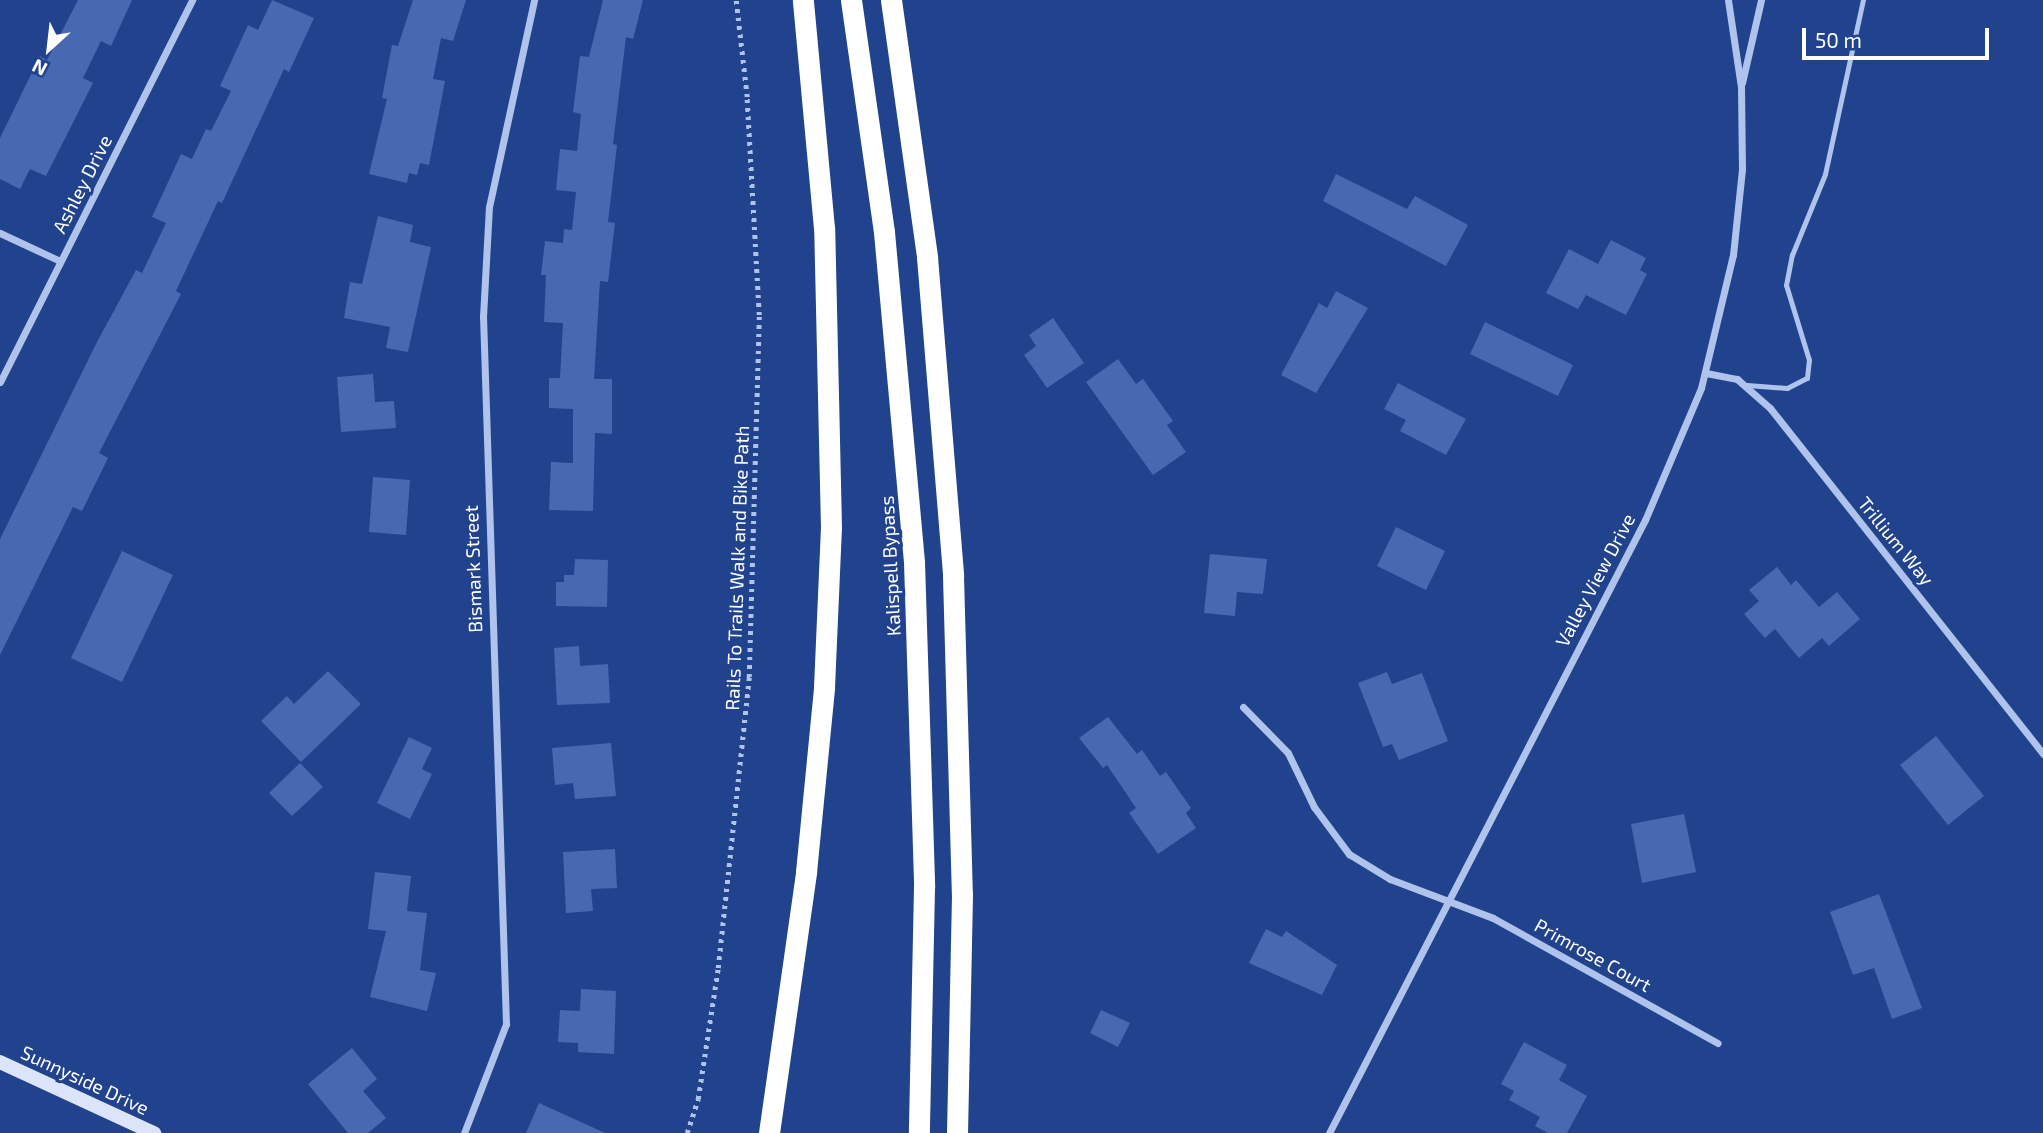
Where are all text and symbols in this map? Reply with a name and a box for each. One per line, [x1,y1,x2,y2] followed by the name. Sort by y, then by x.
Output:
[14,14,84,84] north arrow
[1805,14,1992,58] scale bar
[1815,27,1862,52] text: 50 m
[28,55,51,82] text: N
[47,131,117,237] street label: Ashley Drive
[721,424,753,712] street label: Rails To Trails Walk and Bike Path
[1853,492,1939,590] street label: Trillium Way
[875,495,905,637] street label: Kalispell Bypass
[459,505,487,633] street label: Bismark Street
[1550,509,1640,651] street label: Valley View Drive
[1531,914,1655,996] street label: Primrose Court
[17,1040,153,1120] street label: Sunnyside Drive

